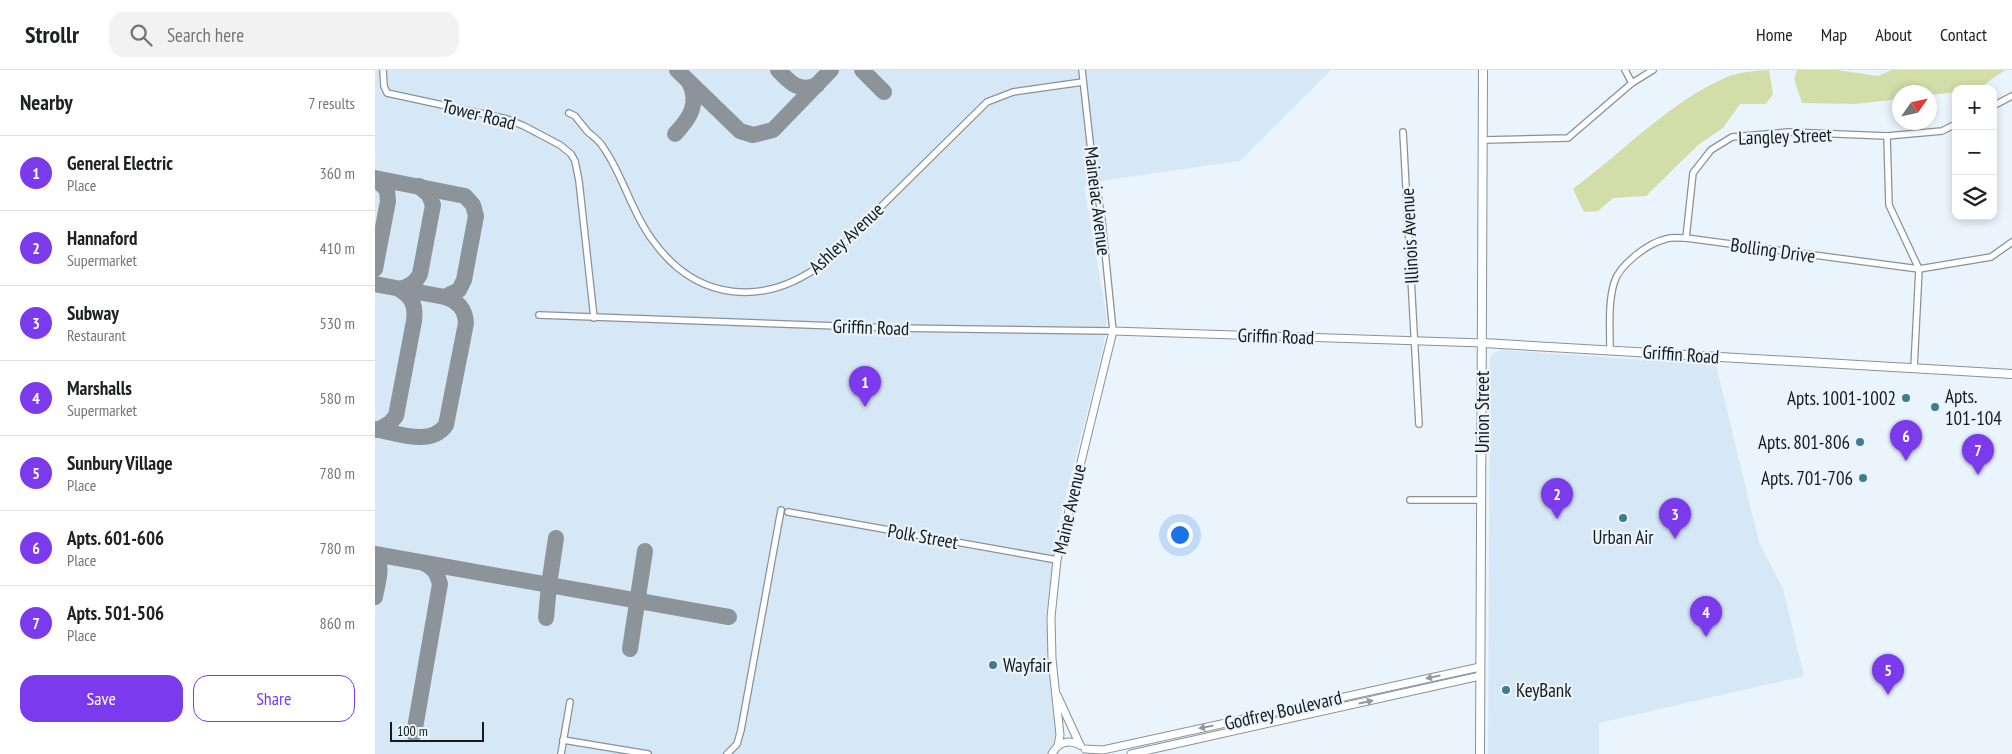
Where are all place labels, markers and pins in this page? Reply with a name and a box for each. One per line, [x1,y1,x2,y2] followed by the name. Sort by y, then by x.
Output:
[849,366,881,407] pin: 1
[1945,384,2002,430] place label: Apts. 101-104
[1787,386,1896,410] place label: Apts. 1001-1002
[1900,392,1912,404] marker: Apts. 1001-1002
[1929,401,1941,413] marker: Apts. 101-104
[1890,420,1922,461] pin: 6
[1758,430,1850,454] place label: Apts. 801-806
[1962,434,1994,475] pin: 7
[1854,436,1866,448] marker: Apts. 801-806
[1761,466,1853,490] place label: Apts. 701-706
[1857,472,1869,484] marker: Apts. 701-706
[1541,478,1573,519] pin: 2
[1659,498,1691,539] pin: 3
[1617,512,1629,524] marker: Urban Air
[1592,525,1654,549] place label: Urban Air
[1690,596,1722,637] pin: 4
[1003,653,1052,677] place label: Wayfair
[1872,654,1904,695] pin: 5
[987,659,999,671] marker: Wayfair
[1516,678,1572,702] place label: KeyBank
[1500,684,1512,696] marker: KeyBank

